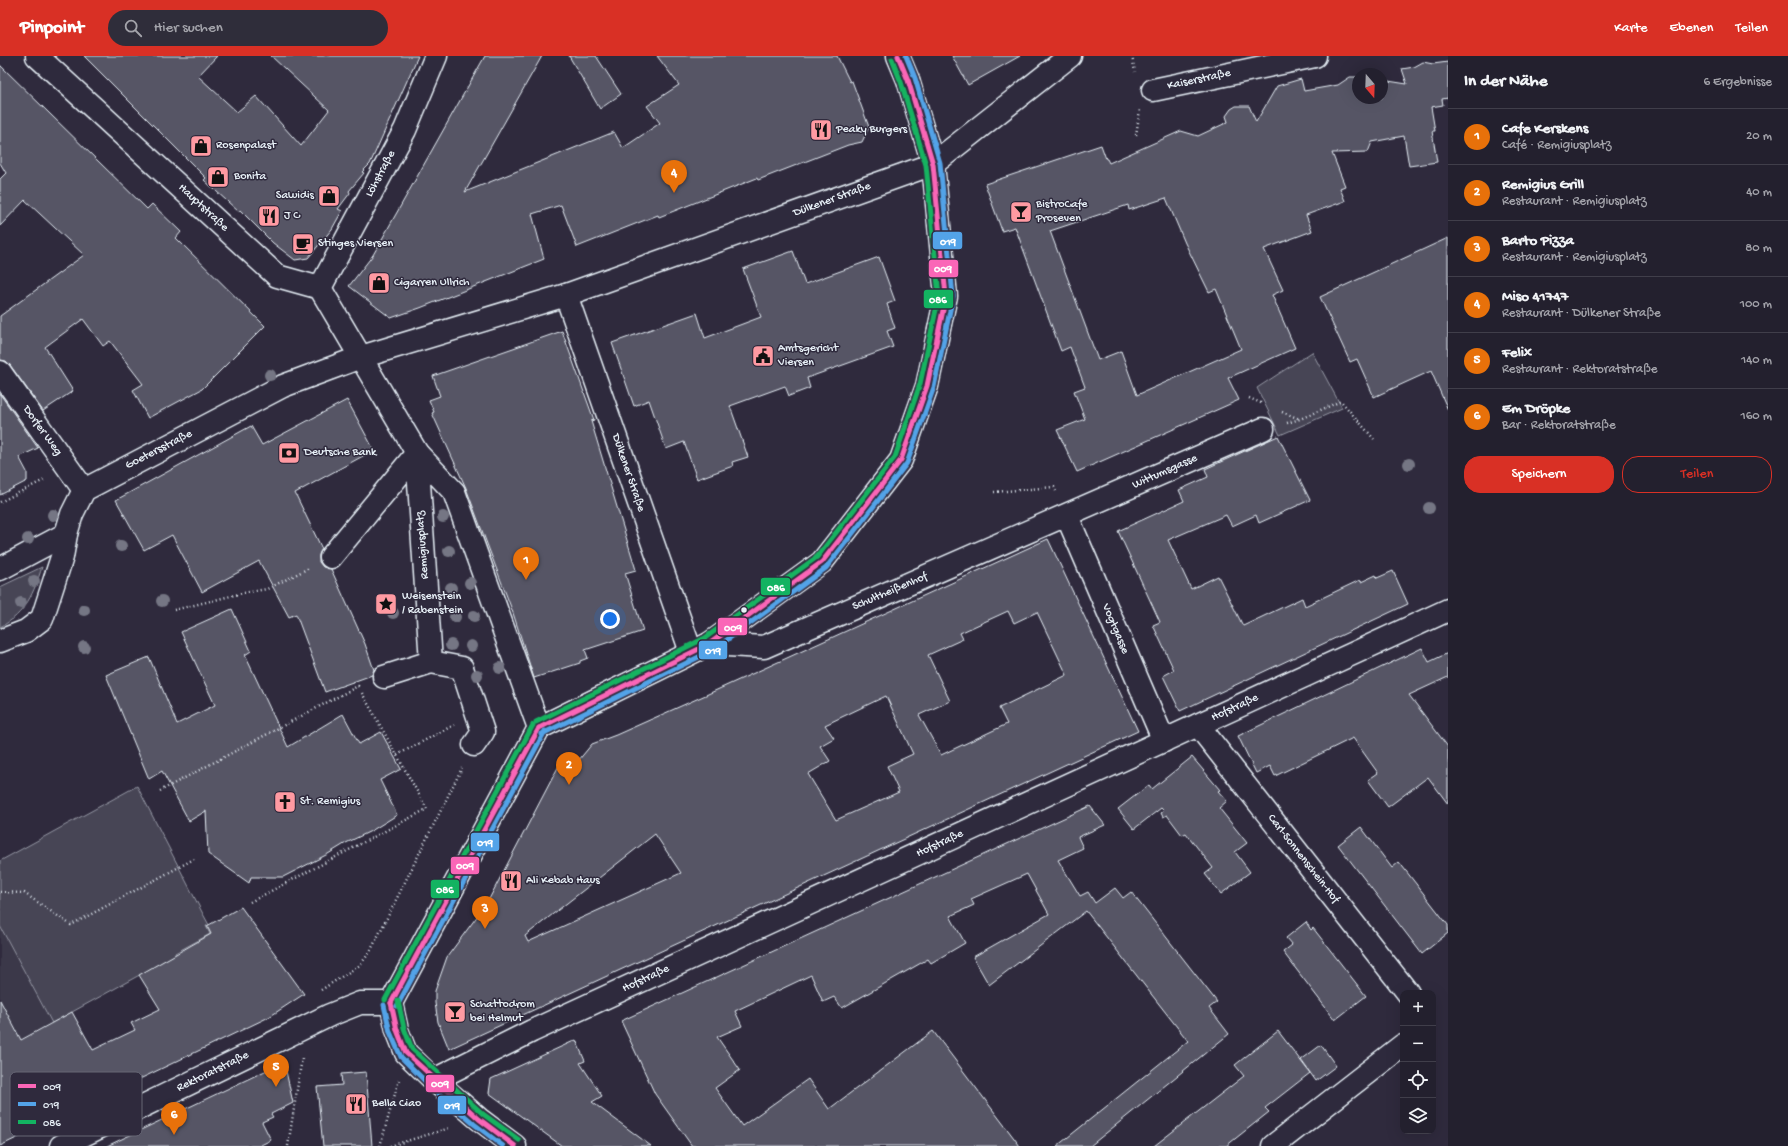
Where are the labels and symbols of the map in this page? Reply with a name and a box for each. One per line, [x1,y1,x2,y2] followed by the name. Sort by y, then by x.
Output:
[1166,66,1233,94] street label: Kaiserstraße
[1352,68,1388,104] north arrow
[808,117,834,143] restaurant icon: Peaky Burgers
[835,123,908,137] place label: Peaky Burgers
[188,133,214,159] shop icon: Rosenpalast
[216,139,277,153] place label: Rosenpalast
[363,148,399,200] street label: Löhstraße
[661,160,687,193] pin: 4
[205,164,231,190] shop icon: Bonita
[233,170,267,184] place label: Bonita
[790,179,873,221] street label: Dülkener Straße
[175,181,232,235] street label: Hauptstraße
[316,183,342,209] shop icon: Sawidis
[276,189,315,203] place label: Sawidis
[1035,198,1088,226] place label: BistroCafe Proseven
[1008,199,1034,225] bar icon: BistroCafe Proseven
[256,203,282,229] restaurant icon: J C
[284,209,301,223] place label: J C
[290,231,316,257] cafe icon: Stinges Viersen
[932,231,963,250] line badge: 019
[318,237,393,251] place label: Stinges Viersen
[940,237,957,249] text: 019
[928,259,959,278] line badge: 009
[934,264,952,276] text: 009
[366,270,392,296] shop icon: Cigarren Ullrich
[394,276,470,290] place label: Cigarren Ullrich
[923,289,954,309] line badge: 086
[929,295,947,307] text: 086
[777,342,839,370] place label: Amtsgericht Viersen
[750,343,776,369] public building icon: Amtsgericht Viersen
[19,402,65,459] street label: Dorfer Weg
[123,427,196,473] street label: Goetersstraße
[608,431,648,515] street label: Dülkener Straße
[276,440,302,466] bank icon: Deutsche Bank
[303,446,378,460] place label: Deutsche Bank
[1130,451,1200,493] street label: Wittumsgasse
[414,510,432,580] street label: Remigiusplatz
[513,547,539,580] pin: 1
[850,569,931,614] street label: Schultheißenhof
[760,577,791,596] line badge: 086
[767,583,785,595] text: 086
[402,590,463,618] place label: Weisenstein / Rabenstein
[373,591,399,617] place icon: Weisenstein / Rabenstein
[1098,601,1132,657] street label: Vogtgasse
[739,605,749,615] unlabelled marker
[600,609,620,629] your location
[717,617,748,636] line badge: 009
[724,623,742,635] text: 009
[698,640,728,660] line badge: 019
[705,646,722,658] text: 019
[1209,691,1262,725] street label: Hofstraße
[556,752,582,785] pin: 2
[272,789,298,815] church icon: St. Remigius
[300,795,361,809] place label: St. Remigius
[1264,812,1343,907] street label: Carl-Sonnenschein-Hof
[914,827,967,861] street label: Hofstraße
[470,832,500,852] line badge: 019
[477,838,494,850] text: 019
[450,856,480,875] line badge: 009
[456,861,474,873] text: 009
[498,868,524,894] restaurant icon: Ali Kebab Haus
[526,874,600,888] place label: Ali Kebab Haus
[430,879,460,899] line badge: 086
[436,885,454,897] text: 086
[472,896,498,929] pin: 3
[620,962,673,996] street label: Hofstraße
[470,998,535,1026] place label: Schattodrom bei Helmut
[442,999,468,1025] bar icon: Schattodrom bei Helmut
[175,1048,252,1095] street label: Rektoratstraße
[263,1054,289,1087] pin: 5
[10,1072,142,1136] legend
[425,1074,455,1093] line badge: 009
[431,1079,449,1091] text: 009
[43,1082,61,1094] text: 009
[343,1091,369,1117] restaurant icon: Bella Ciao
[437,1095,467,1115] line badge: 019
[371,1097,421,1111] place label: Bella Ciao
[43,1100,60,1112] text: 019
[444,1101,461,1113] text: 019
[161,1102,187,1135] pin: 6
[43,1118,61,1130] text: 086

